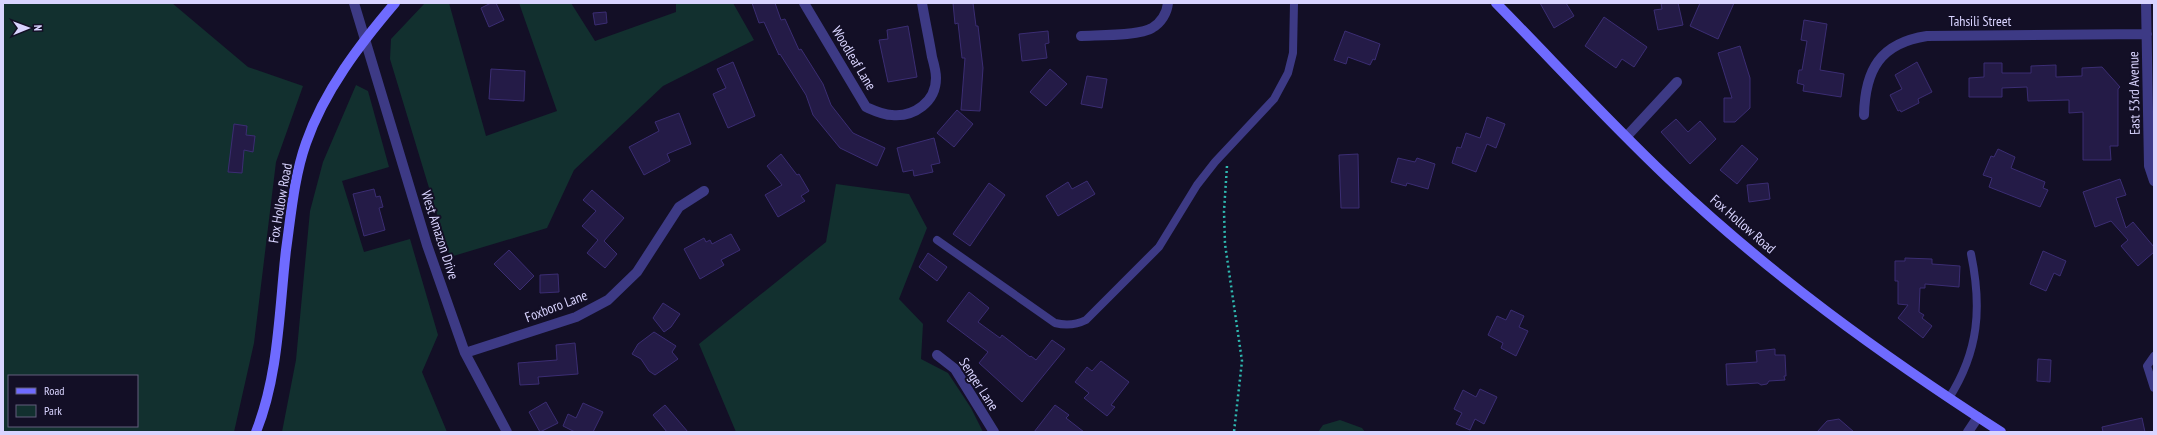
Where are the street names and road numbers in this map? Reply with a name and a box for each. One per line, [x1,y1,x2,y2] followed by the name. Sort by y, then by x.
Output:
[1949,12,2012,30] street label: Tahsili Street
[828,23,880,93] street label: Woodleaf Lane
[2124,51,2144,135] street label: East 53rd Avenue
[264,162,296,244] street label: Fox Hollow Road
[417,188,463,282] street label: West Amazon Drive
[1707,191,1779,257] street label: Fox Hollow Road
[522,286,590,326] street label: Foxboro Lane
[955,354,1003,414] street label: Senger Lane

